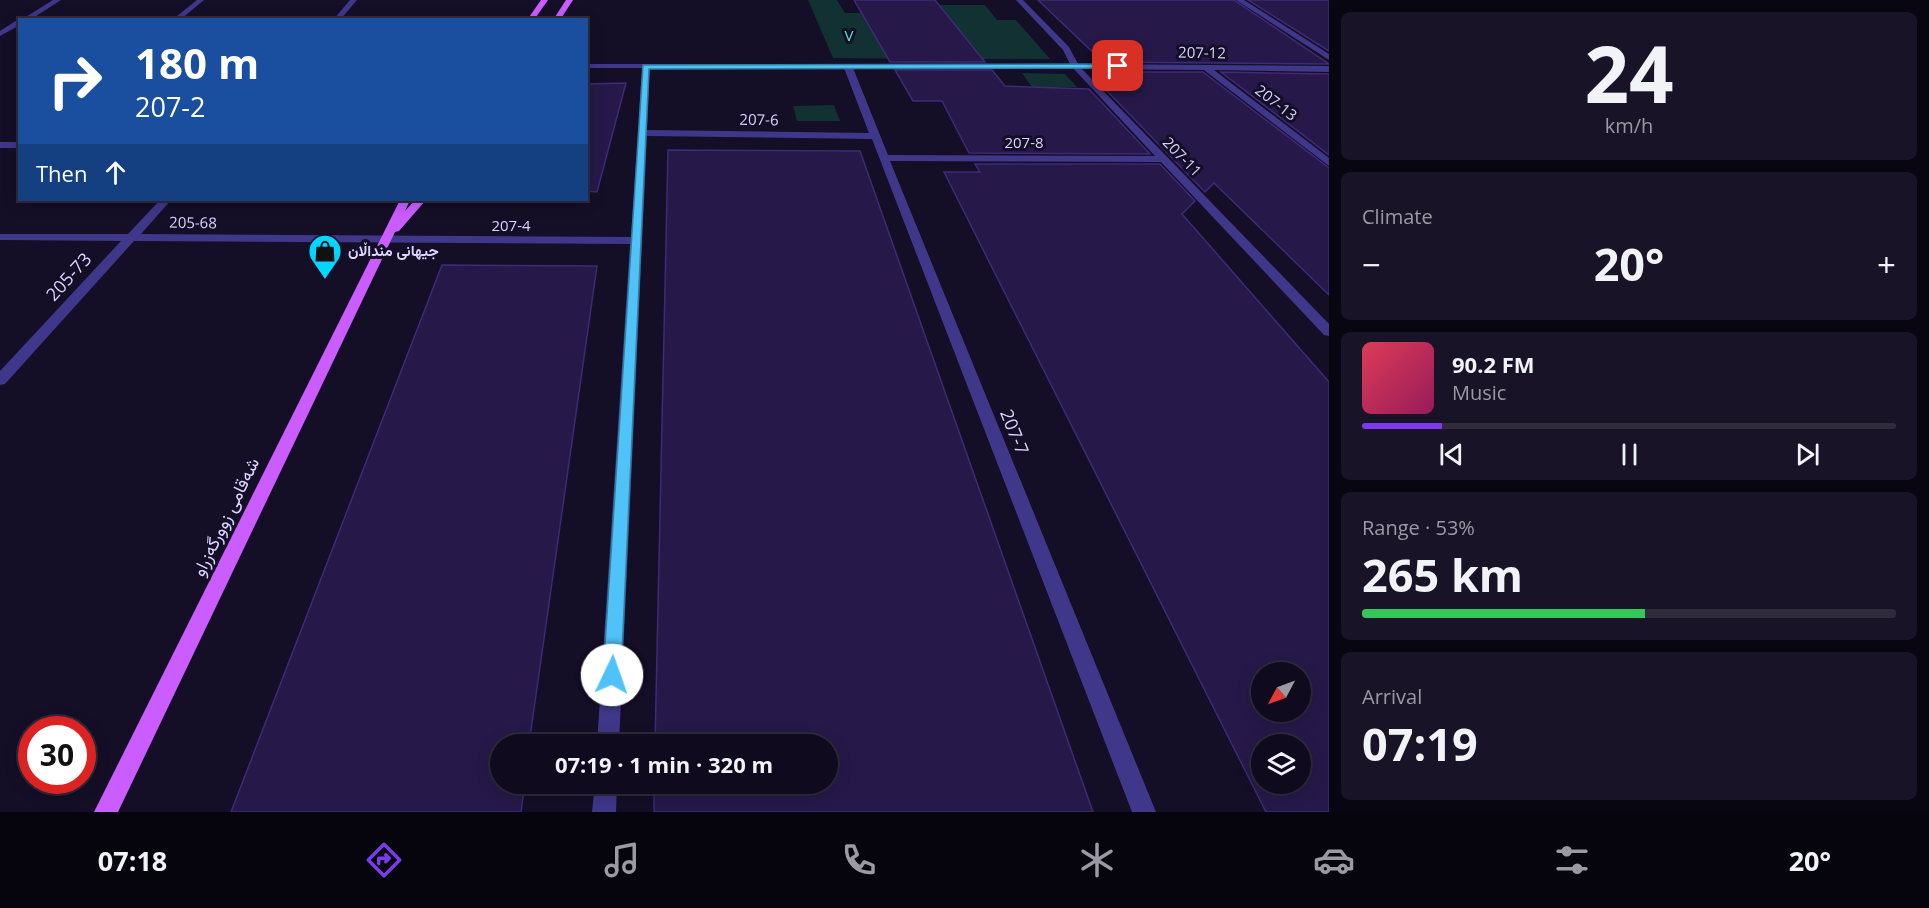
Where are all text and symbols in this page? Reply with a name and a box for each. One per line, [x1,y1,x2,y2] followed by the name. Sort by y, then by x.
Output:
[1584,20,1674,126] text: 24
[845,25,854,45] park label: V
[135,34,259,91] text: 180 m
[1092,40,1143,91] pin
[36,42,114,120] icon: right
[1178,42,1226,62] street label: 207-12
[1101,49,1134,82] icon: arrive
[1252,80,1302,125] street label: 207-13
[135,88,205,125] text: 207-2
[739,109,779,129] street label: 207-6
[1605,112,1653,139] text: km/h
[1004,132,1044,152] street label: 207-8
[1159,132,1206,180] street label: 207-11
[99,156,132,189] icon: ahead
[36,158,87,188] text: Then
[1362,203,1433,230] text: Climate
[169,212,217,232] street label: 205-68
[491,215,531,235] street label: 207-4
[307,233,343,280] shop icon: جیهانی منداڵان
[1594,233,1664,294] text: 20°
[348,240,439,260] place label: جیهانی منداڵان
[1362,242,1381,287] text: −
[1877,242,1896,287] text: +
[40,247,96,306] street label: 205-73
[1452,349,1535,379] text: 90.2 FM
[1452,379,1506,406] text: Music
[995,405,1035,458] street label: 207-7
[1435,438,1468,471] icon: previous
[1613,438,1646,471] icon: pause
[1791,438,1824,471] icon: next
[186,453,264,580] street label: شەقامی زوورگەزراو
[1362,514,1475,541] text: Range · 53%
[1362,544,1523,605] text: 265 km
[580,643,644,707] position arrow
[1251,662,1311,722] north arrow
[1251,662,1311,794] map controls
[1362,683,1422,710] text: Arrival
[1362,713,1478,774] text: 07:19
[18,716,96,794] speed limit sign: 30
[1251,734,1311,794] button: layers
[555,749,773,779] text: 07:19 · 1 min · 320 m
[363,839,405,881] icon: directions
[601,839,643,881] icon: music
[838,839,880,881] icon: phone
[1076,839,1118,881] icon: climate
[1313,839,1355,881] icon: car
[1551,839,1593,881] icon: filters
[98,842,167,879] text: 07:18
[1789,842,1831,879] text: 20°

